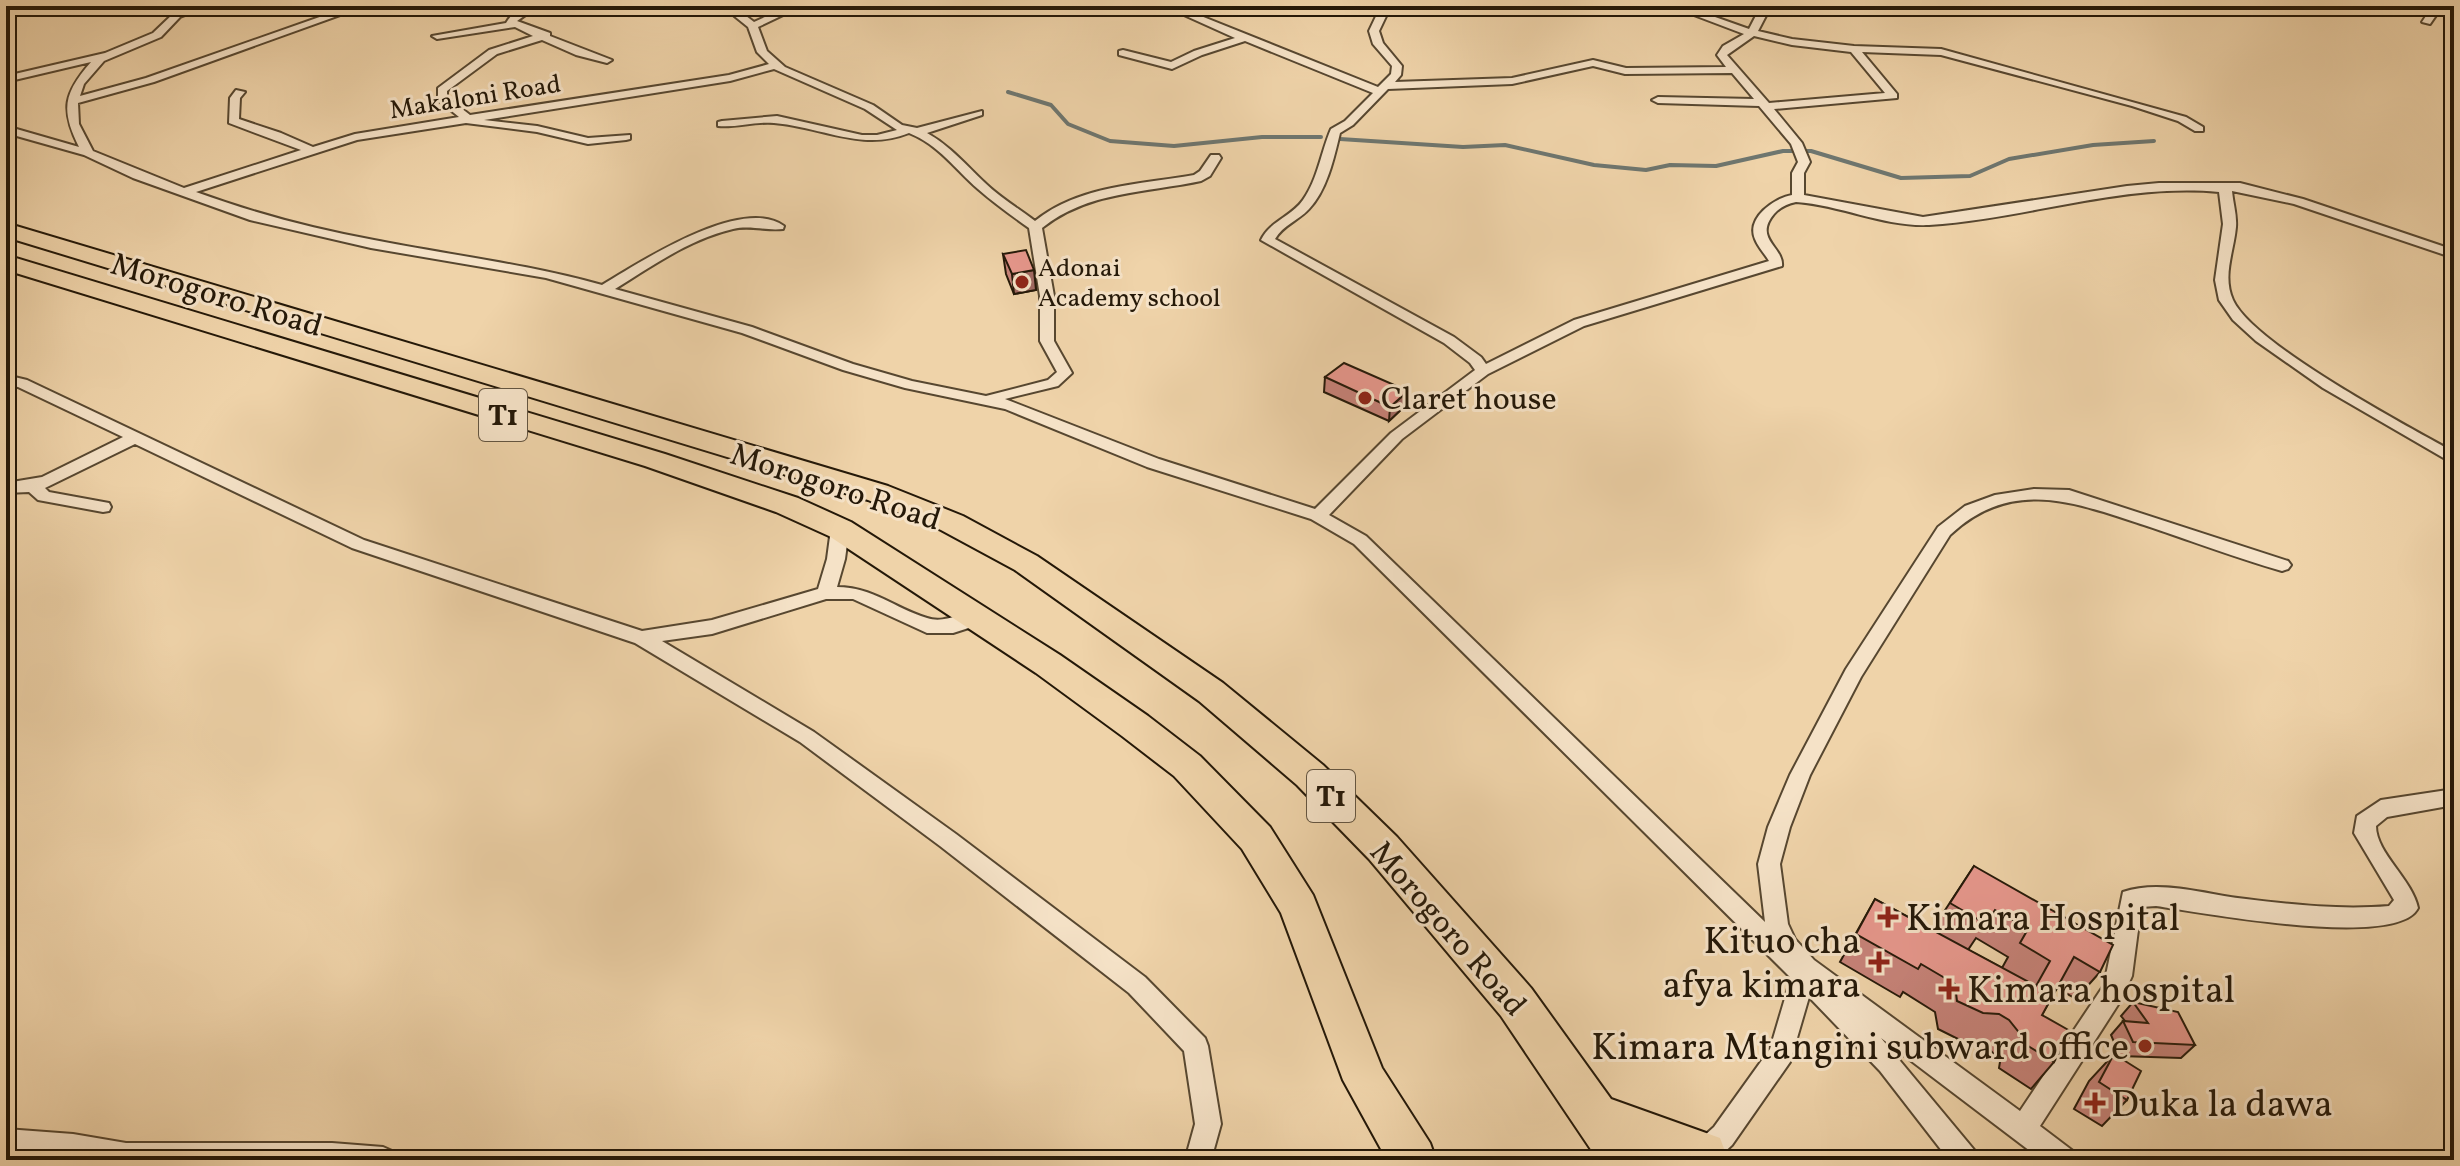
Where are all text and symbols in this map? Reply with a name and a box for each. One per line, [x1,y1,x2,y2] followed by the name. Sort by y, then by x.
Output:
[387,67,564,129] street label: Makaloni Road
[105,244,327,350] street label: Morogoro Road
[1038,251,1221,317] place label: Adonai Academy school
[1013,273,1031,291] marker: Adonai Academy school
[1381,379,1557,423] place label: Claret house
[479,389,527,441] road number: T1
[1356,389,1374,407] marker: Claret house
[724,434,946,544] street label: Morogoro Road
[1307,770,1355,822] road number: T1
[1358,833,1535,1027] street label: Morogoro Road
[1906,894,2180,947] place label: Kimara Hospital
[1877,906,1899,928] marker: Kimara Hospital
[1662,917,1861,1014] place label: Kituo cha afya kimara
[1868,951,1890,973] marker: Kituo cha afya kimara
[1967,966,2235,1019] place label: Kimara hospital
[1938,978,1960,1000] marker: Kimara hospital
[1591,1023,2129,1076] place label: Kimara Mtangini subward office
[2136,1037,2154,1055] marker: Kimara Mtangini subward office
[2111,1080,2333,1133] place label: Duka la dawa
[2086,1094,2104,1112] marker: Duka la dawa

